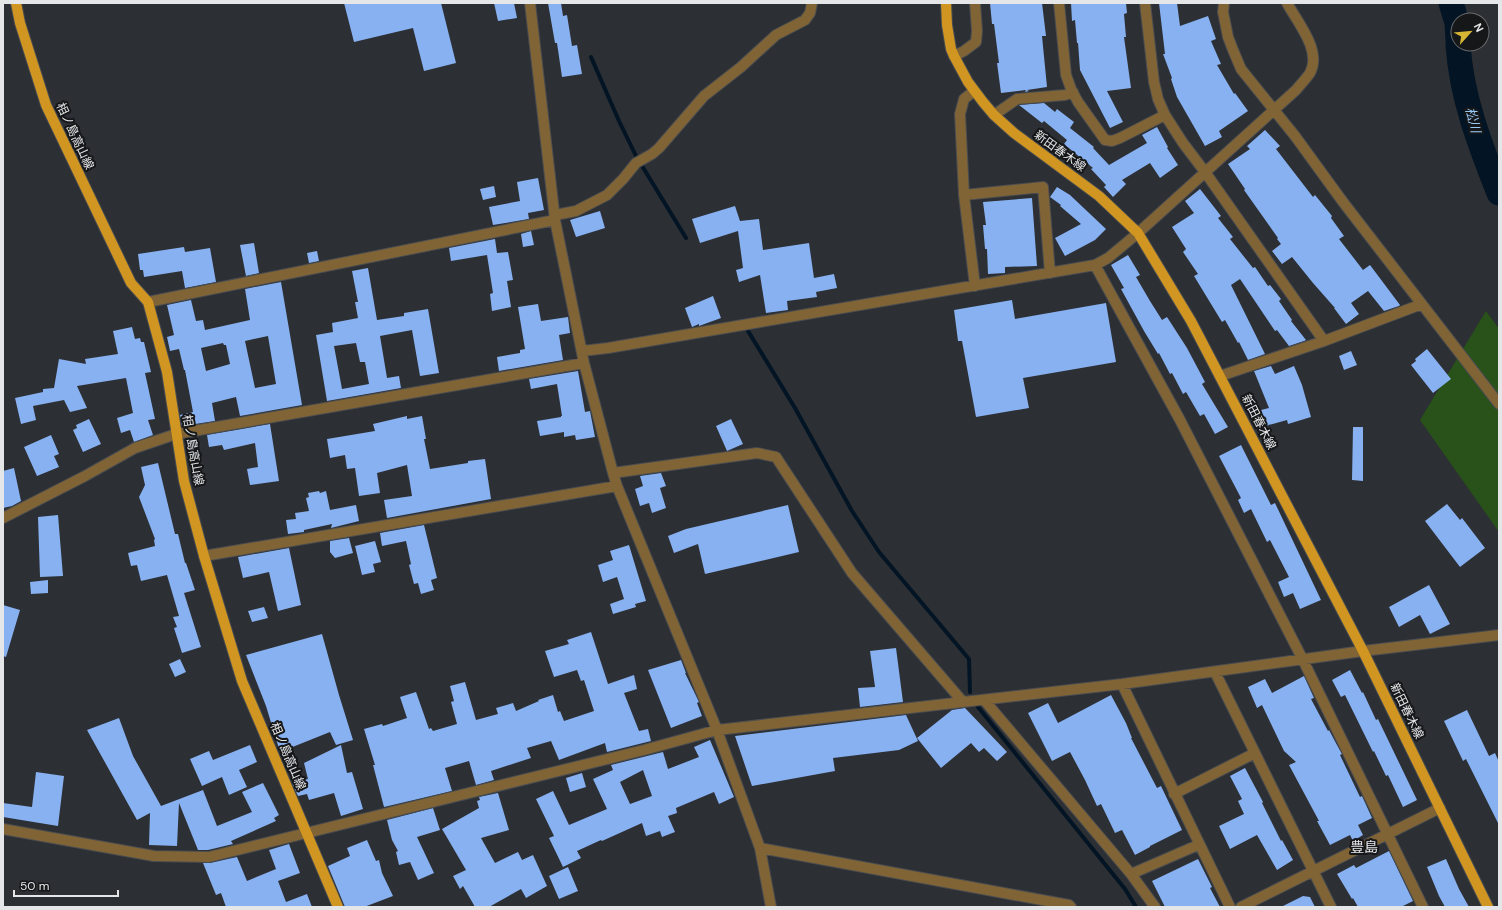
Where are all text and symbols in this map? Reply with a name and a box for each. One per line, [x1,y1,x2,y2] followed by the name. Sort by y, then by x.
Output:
[1450,12,1490,52] north arrow
[1471,21,1487,34] text: N
[53,100,97,172] street label: 相ノ島高山線
[1462,105,1485,137] water label: 松川
[1031,127,1089,175] street label: 新田春木線
[1238,392,1280,452] street label: 新田春木線
[179,413,207,487] street label: 相ノ島高山線
[1387,681,1427,741] street label: 新田春木線
[267,720,309,792] street label: 相ノ島高山線
[1350,838,1378,856] district label: 豊島
[14,872,118,898] scale bar
[20,878,49,894] text: 50 m

